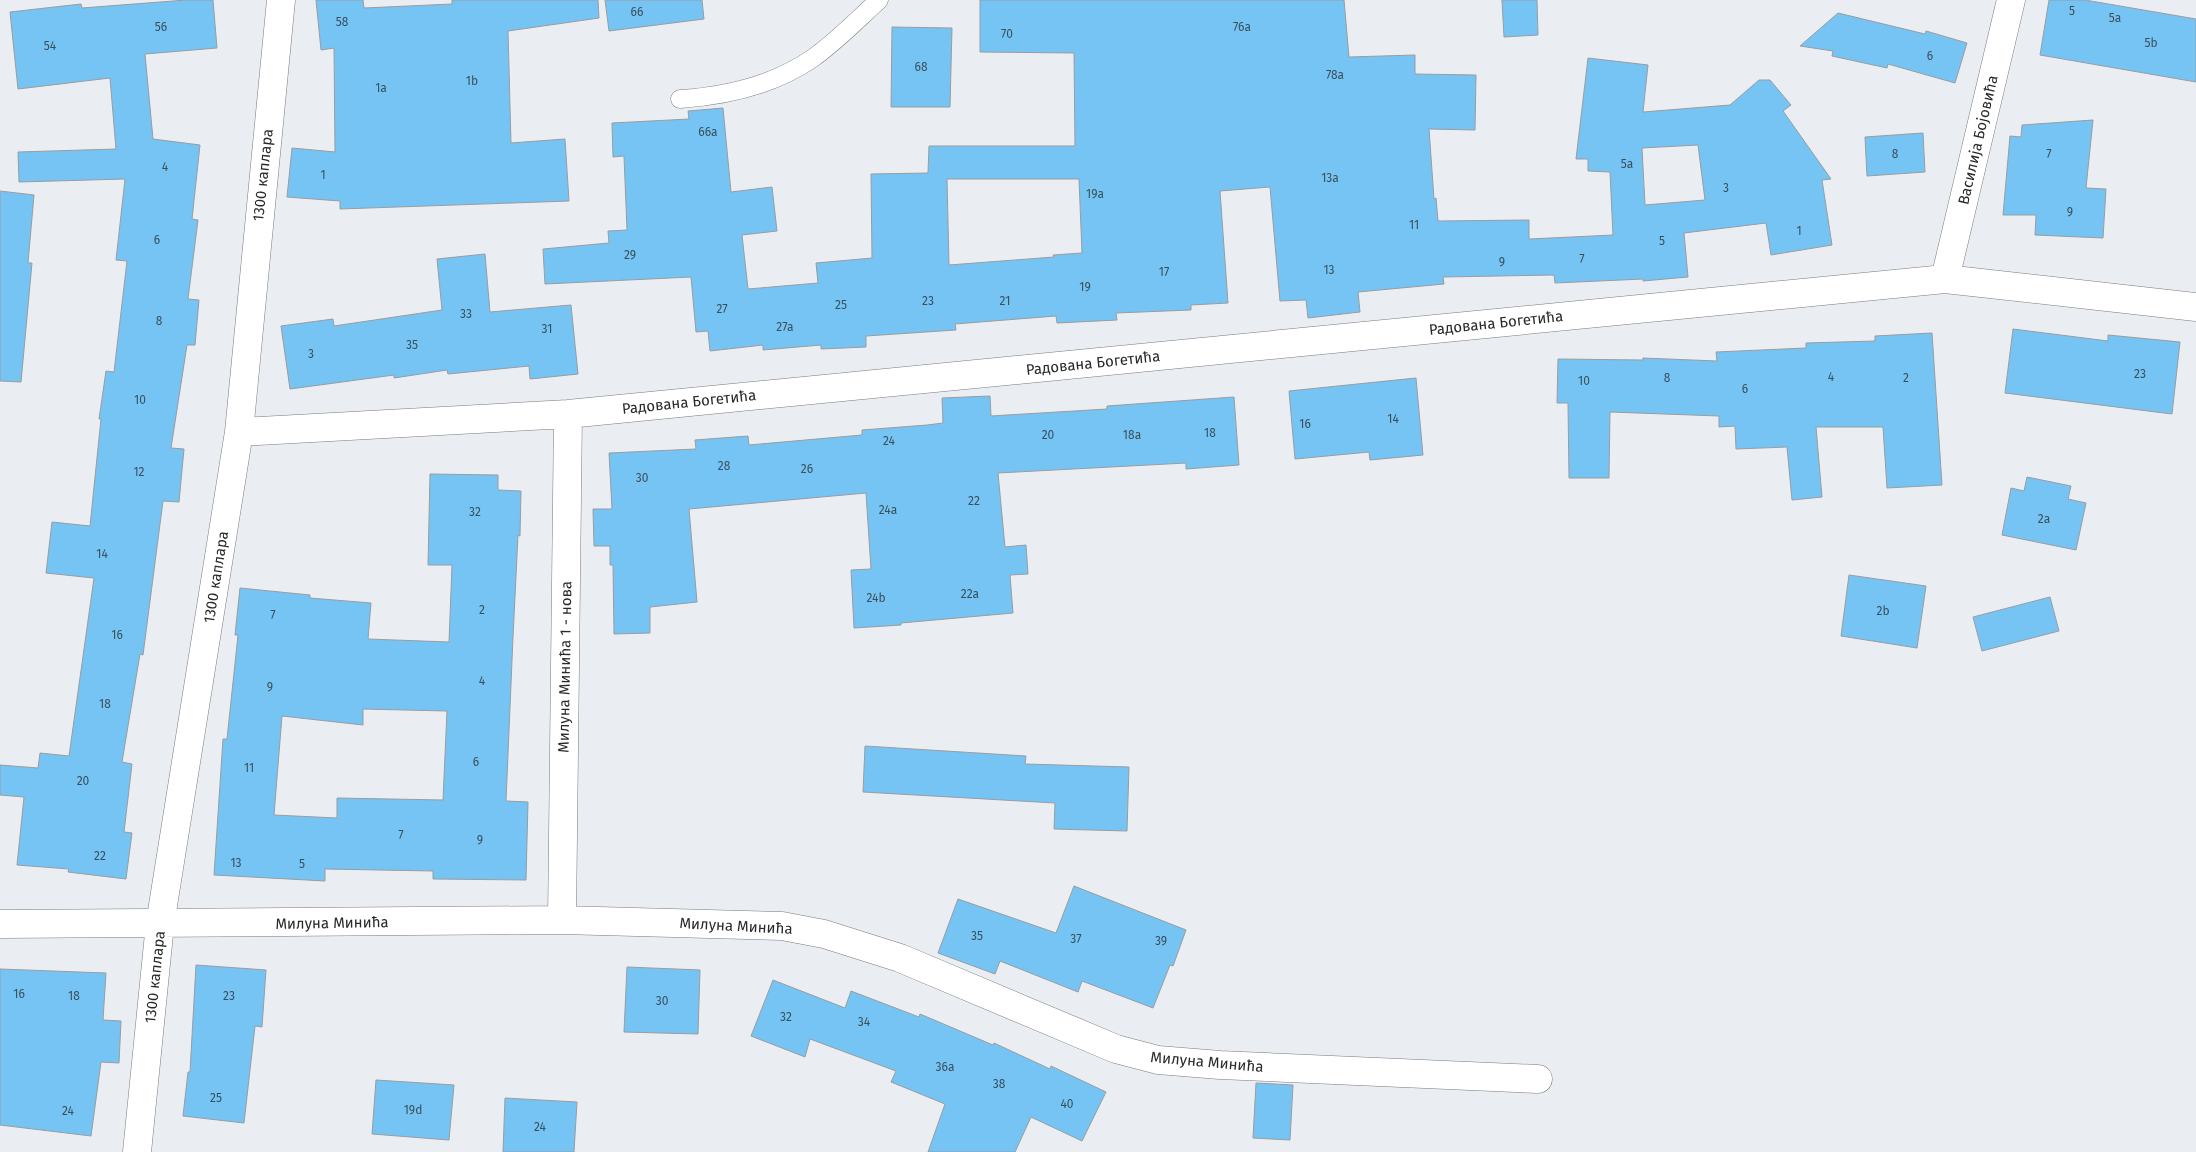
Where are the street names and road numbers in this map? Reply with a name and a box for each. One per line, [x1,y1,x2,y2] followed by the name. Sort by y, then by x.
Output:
[1954,73,2002,207] street label: Василија Бојовића
[249,128,277,222] street label: 1300 каплара
[1428,307,1564,339] street label: Радована Богетића
[1025,347,1161,379] street label: Радована Богетића
[621,386,757,418] street label: Радована Богетића
[200,530,232,624] street label: 1300 каплара
[555,581,575,753] street label: Милуна Минића 1 - нова
[275,913,389,933] street label: Милуна Минића
[679,914,793,938] street label: Милуна Минића
[141,930,169,1024] street label: 1300 каплара
[1150,1048,1264,1076] street label: Милуна Минића

